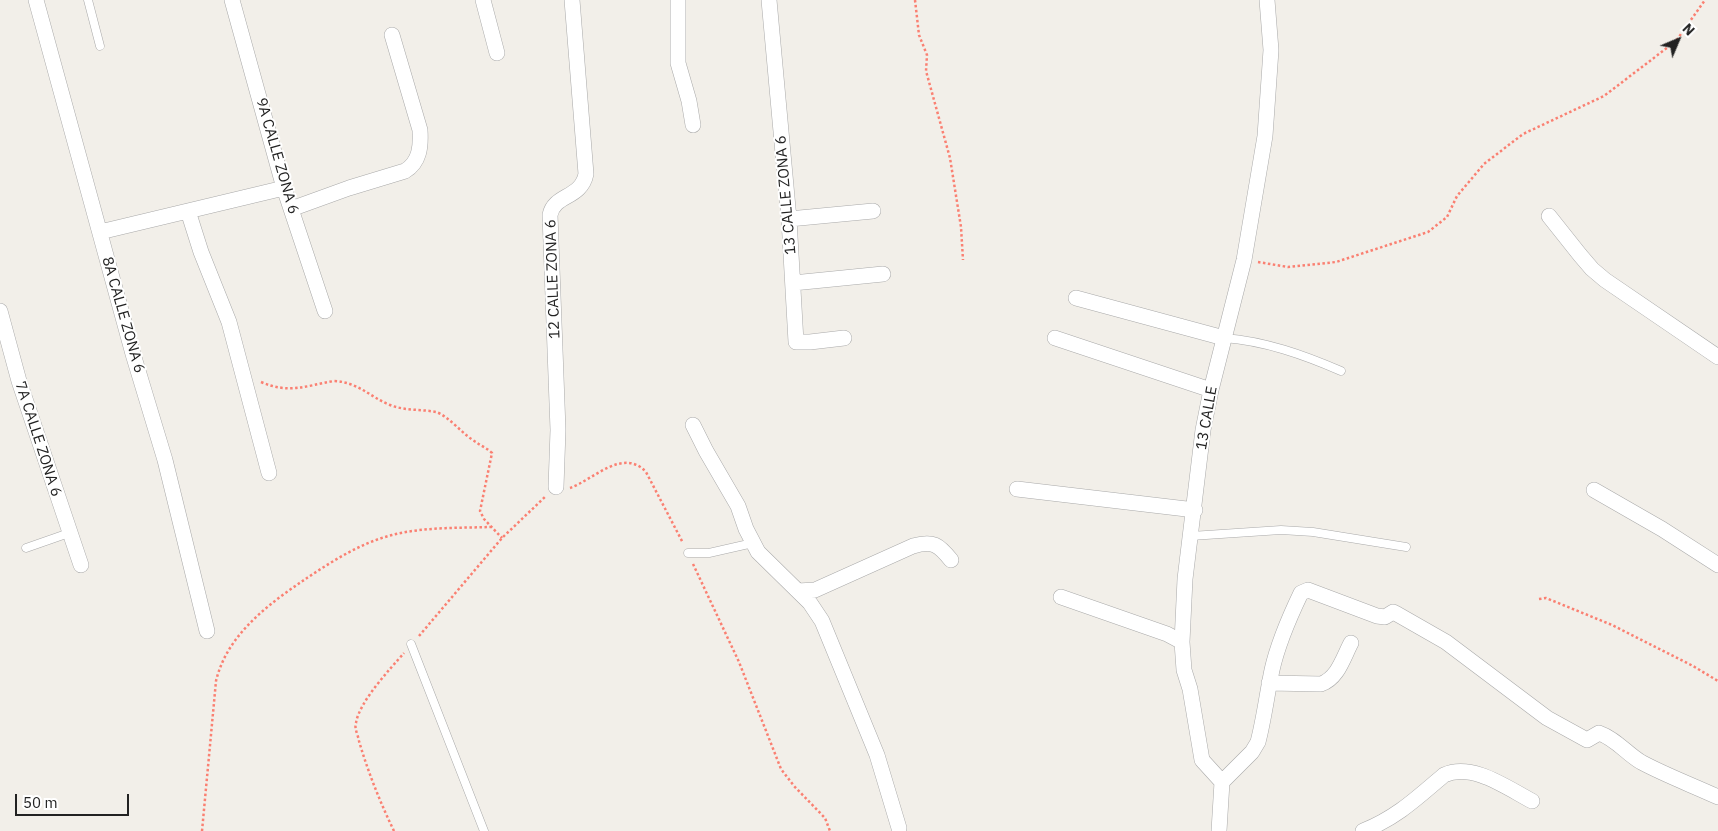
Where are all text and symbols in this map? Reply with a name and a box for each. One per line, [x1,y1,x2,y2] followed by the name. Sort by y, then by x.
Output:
[1653,15,1703,65] north arrow
[1679,19,1699,39] text: N
[252,96,302,216] street label: 9A CALLE ZONA 6
[772,135,800,255] street label: 13 CALLE ZONA 6
[542,219,564,339] street label: 12 CALLE ZONA 6
[98,255,148,375] street label: 8A CALLE ZONA 6
[11,379,65,499] street label: 7A CALLE ZONA 6
[1193,385,1221,451] street label: 13 CALLE
[18,784,131,816] scale bar
[23,793,58,812] text: 50 m

